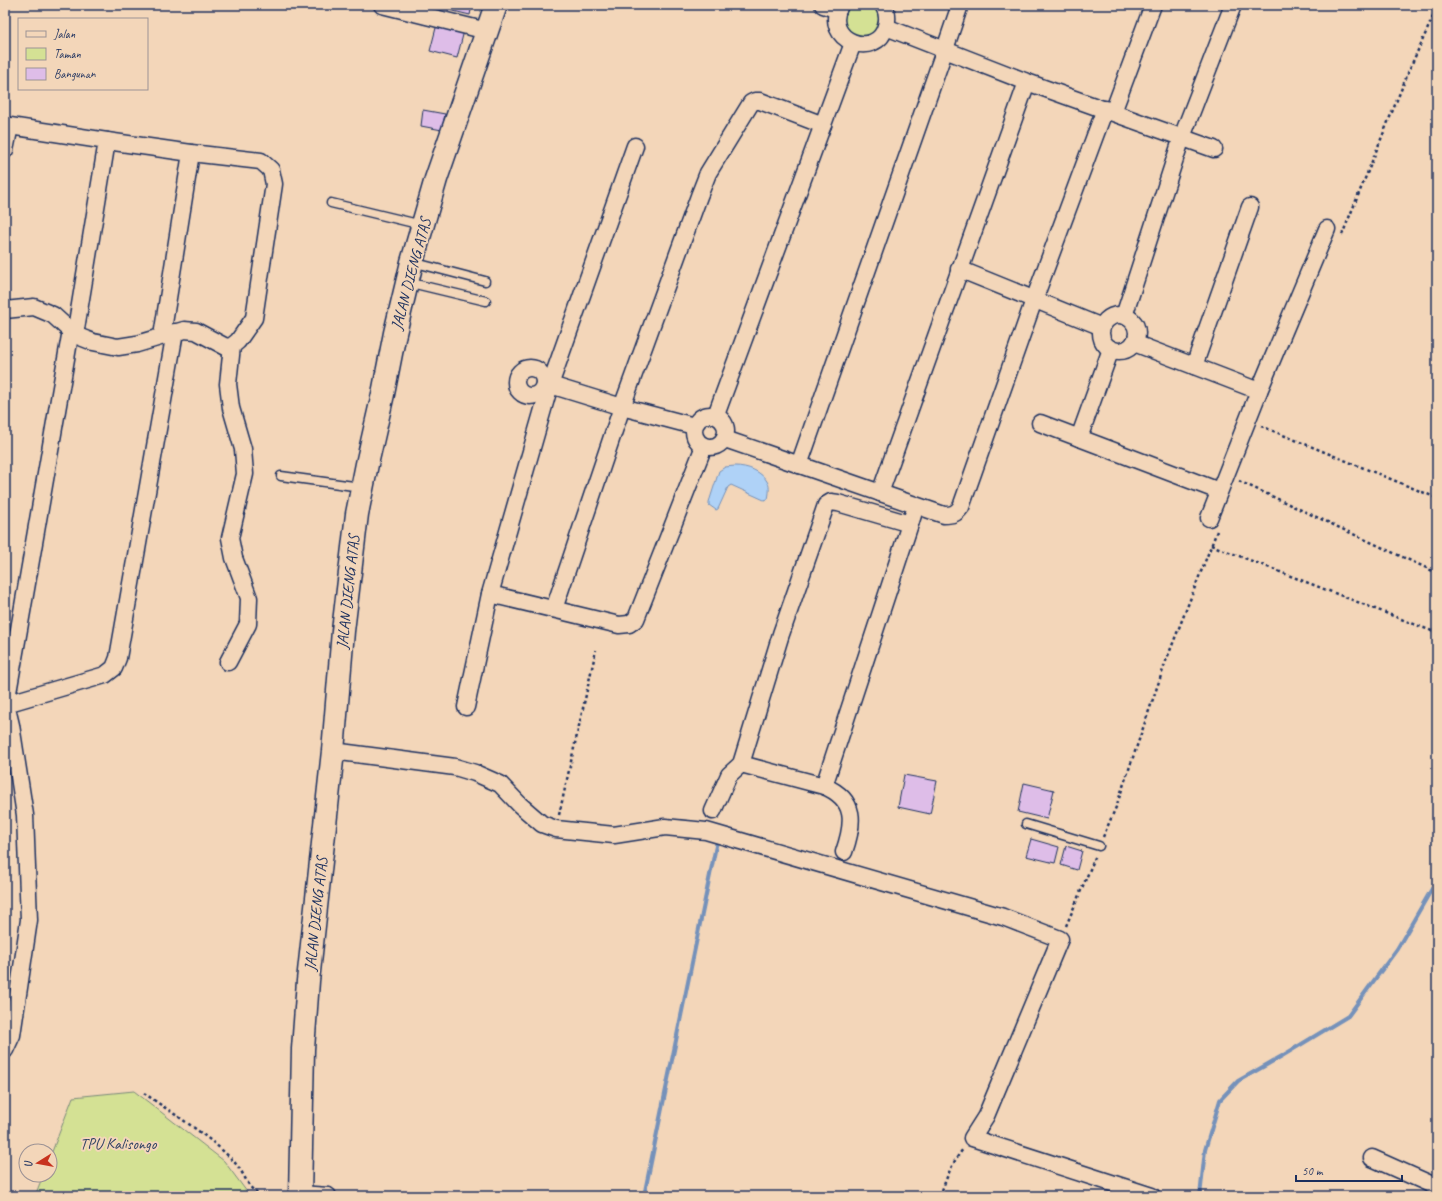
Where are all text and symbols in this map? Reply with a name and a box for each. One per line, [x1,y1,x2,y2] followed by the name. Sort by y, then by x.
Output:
[18,18,148,90] legend
[53,26,76,42] text: Jalan
[54,46,81,62] text: Taman
[54,66,96,82] text: Bangunan
[386,214,436,333] street label: JALAN DIENG ATAS
[332,532,364,651] street label: JALAN DIENG ATAS
[300,854,332,973] street label: JALAN DIENG ATAS
[80,1134,158,1154] park label: TPU Kalisongo
[18,1143,58,1183] north arrow
[1296,1157,1402,1183] scale bar
[20,1158,36,1169] text: U
[1302,1163,1324,1179] text: 50 m

